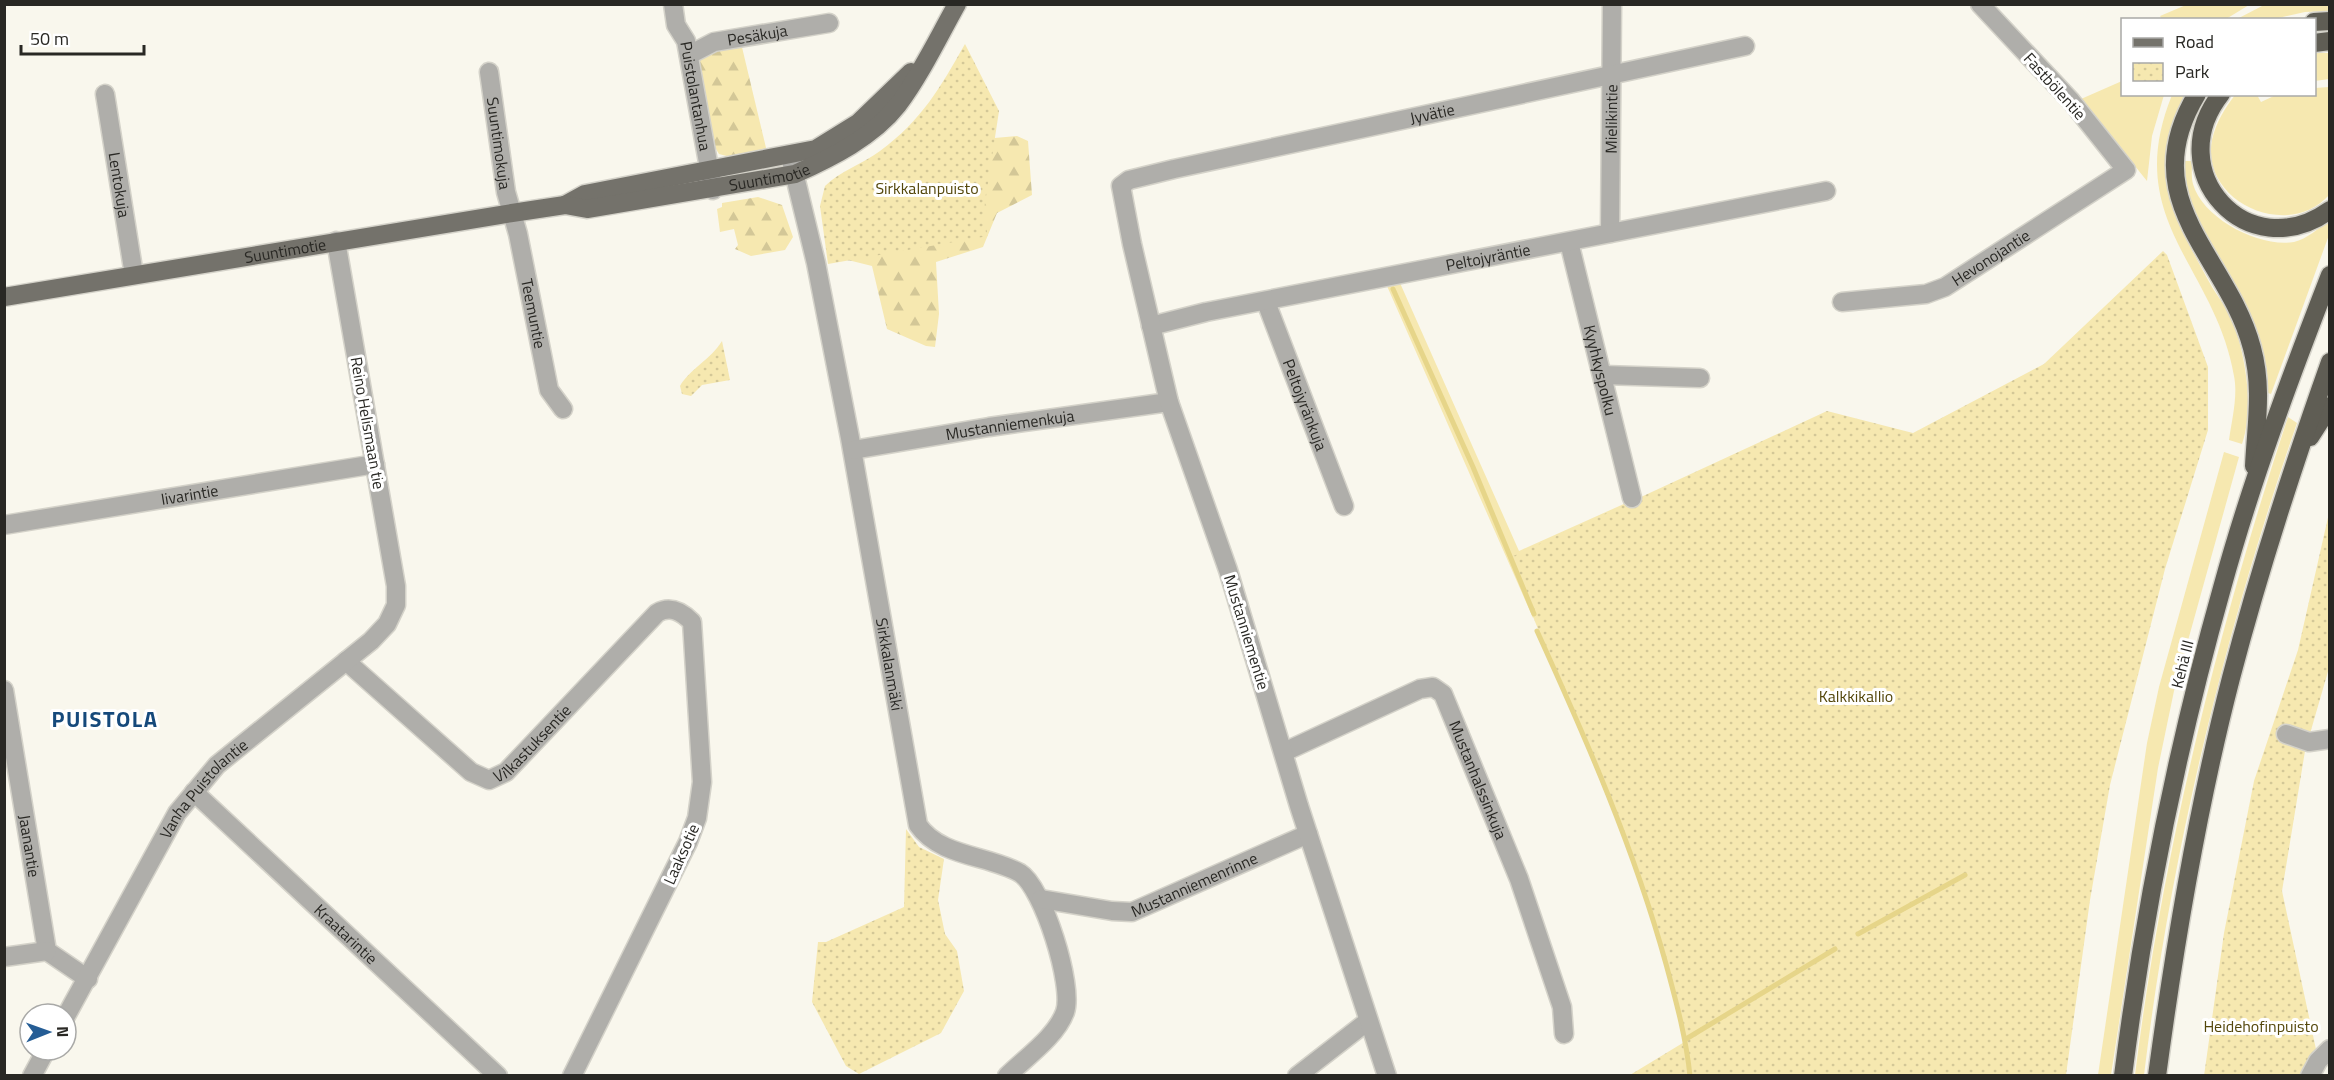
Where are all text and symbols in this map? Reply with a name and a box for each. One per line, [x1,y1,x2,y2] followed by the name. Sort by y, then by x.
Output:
[21,18,144,56] scale bar
[725,18,789,52] street label: Pesäkuja
[2121,18,2316,96] legend
[30,25,69,52] text: 50 m
[2175,28,2214,55] text: Road
[674,39,718,153] street label: Puistolantanhua
[2018,47,2092,125] street label: Fastbölentie
[2175,58,2210,85] text: Park
[1599,84,1623,154] street label: Mielikintie
[481,96,517,191] street label: Suuntimokuja
[1407,97,1457,130] street label: Jyvätie
[102,150,137,219] street label: Lentokuja
[727,157,814,197] street label: Suuntimotie
[875,176,979,200] park label: Sirkkalanpuisto
[1947,223,2035,292] street label: Hevonojantie
[243,232,328,269] street label: Suuntimotie
[1443,237,1532,277] street label: Peltojyräntie
[515,276,552,351] street label: Teemuntie
[1578,322,1623,418] street label: Kyyhkyspolku
[345,355,391,491] street label: Reino Helismaan tie
[1277,355,1334,454] street label: Peltojyränkuja
[944,403,1076,446] street label: Mustanniemenkuja
[159,478,220,511] street label: Iivarintie
[1218,572,1276,692] street label: Mustanniementie
[870,616,910,713] street label: Sirkkalanmäki
[2164,637,2200,691] street label: Kehä III
[1819,684,1893,708] park label: Kalkkikallio
[489,699,576,788] street label: Vilkastuksentie
[51,702,159,736] district label: PUISTOLA
[1443,717,1513,843] street label: Mustanhalssinkuja
[153,733,253,843] street label: Vanha Puistolantie
[13,813,47,879] street label: Jaanantie
[657,820,705,888] street label: Laaksotie
[1127,846,1261,923] street label: Mustanniemenrinne
[309,898,383,970] street label: Kraatarintie
[18,1002,78,1062] north arrow
[2203,1014,2319,1038] park label: Heidehofinpuisto
[51,1026,75,1037] text: N

